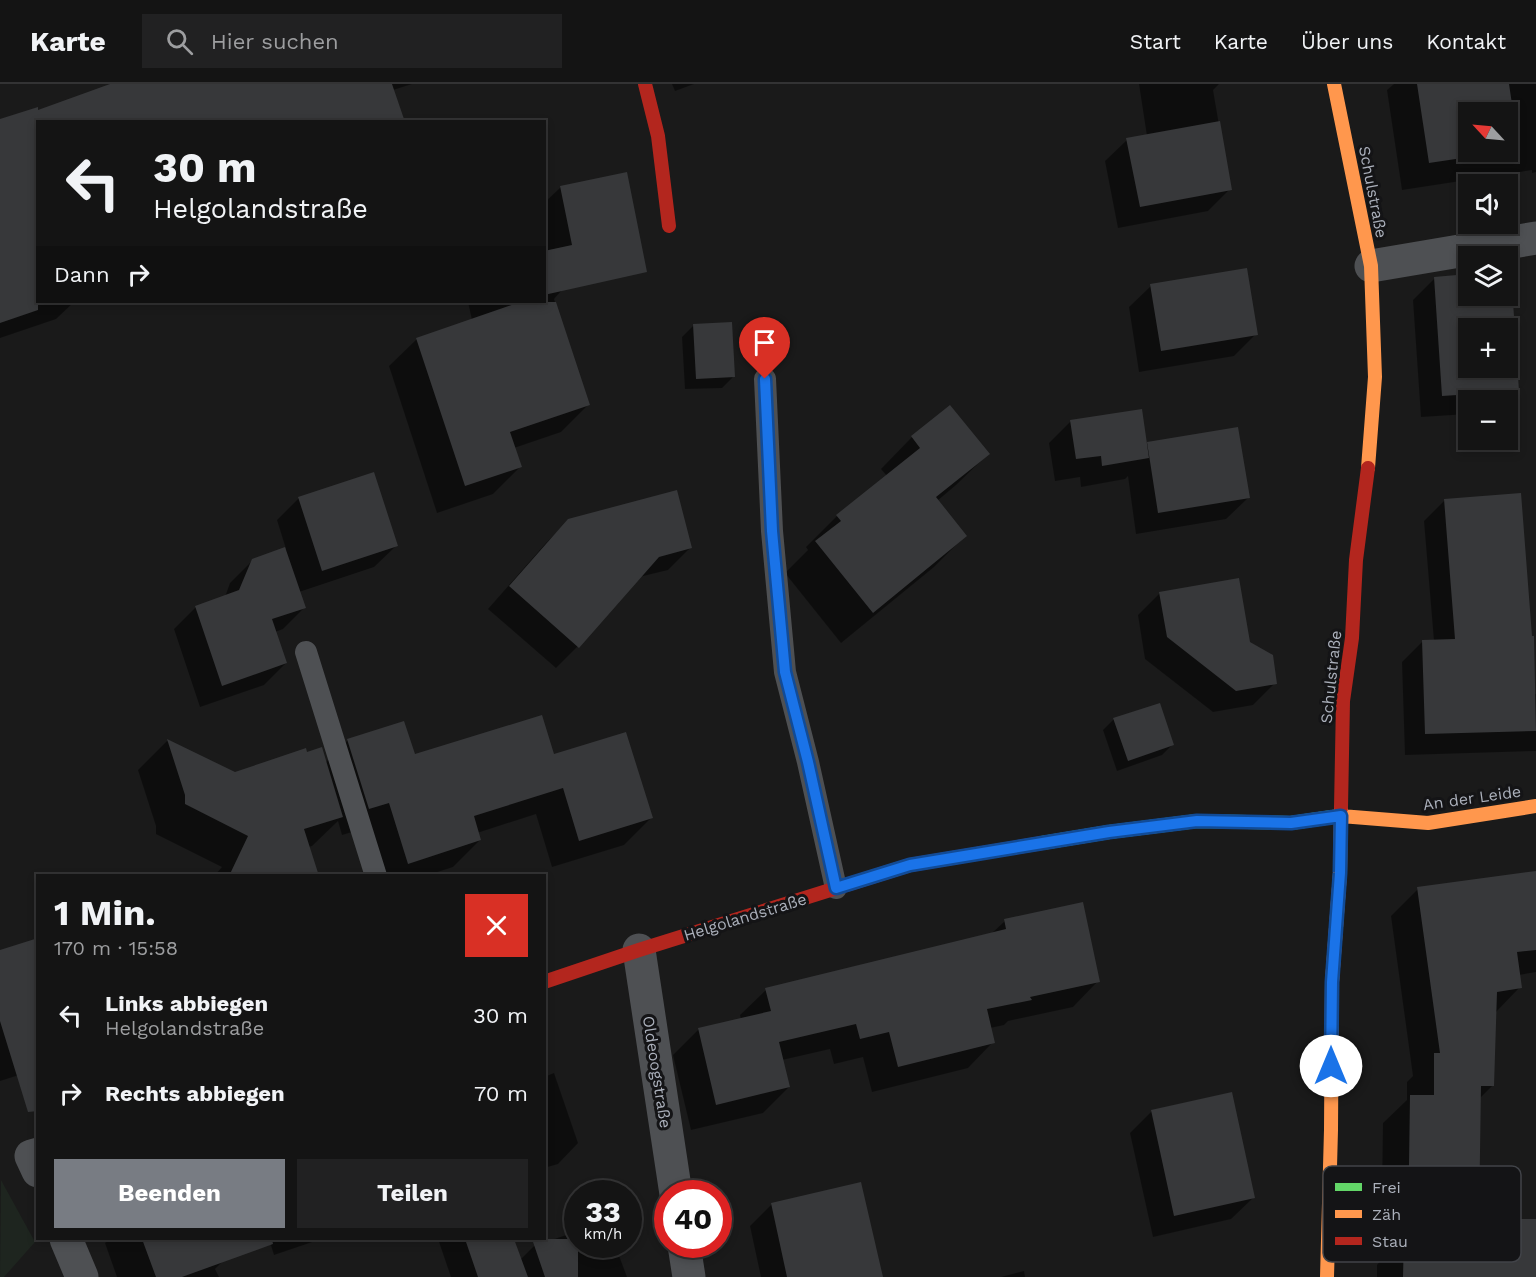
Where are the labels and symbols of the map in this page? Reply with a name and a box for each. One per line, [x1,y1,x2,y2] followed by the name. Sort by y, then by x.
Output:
[1458,102,1518,162] north arrow
[1355,144,1391,240] street label: Schulstraße
[739,317,790,379] pin
[1317,630,1345,724] street label: Schulstraße
[1422,782,1522,814] street label: An der Leide
[681,889,809,945] street label: Helgolandstraße
[639,1014,675,1130] street label: Oldeoogstraße
[1299,1034,1363,1098] position arrow
[1323,1166,1521,1262] legend
[1372,1178,1401,1197] text: Frei
[654,1180,732,1258] speed limit sign: 40
[1372,1205,1401,1224] text: Zäh
[1372,1232,1408,1251] text: Stau

